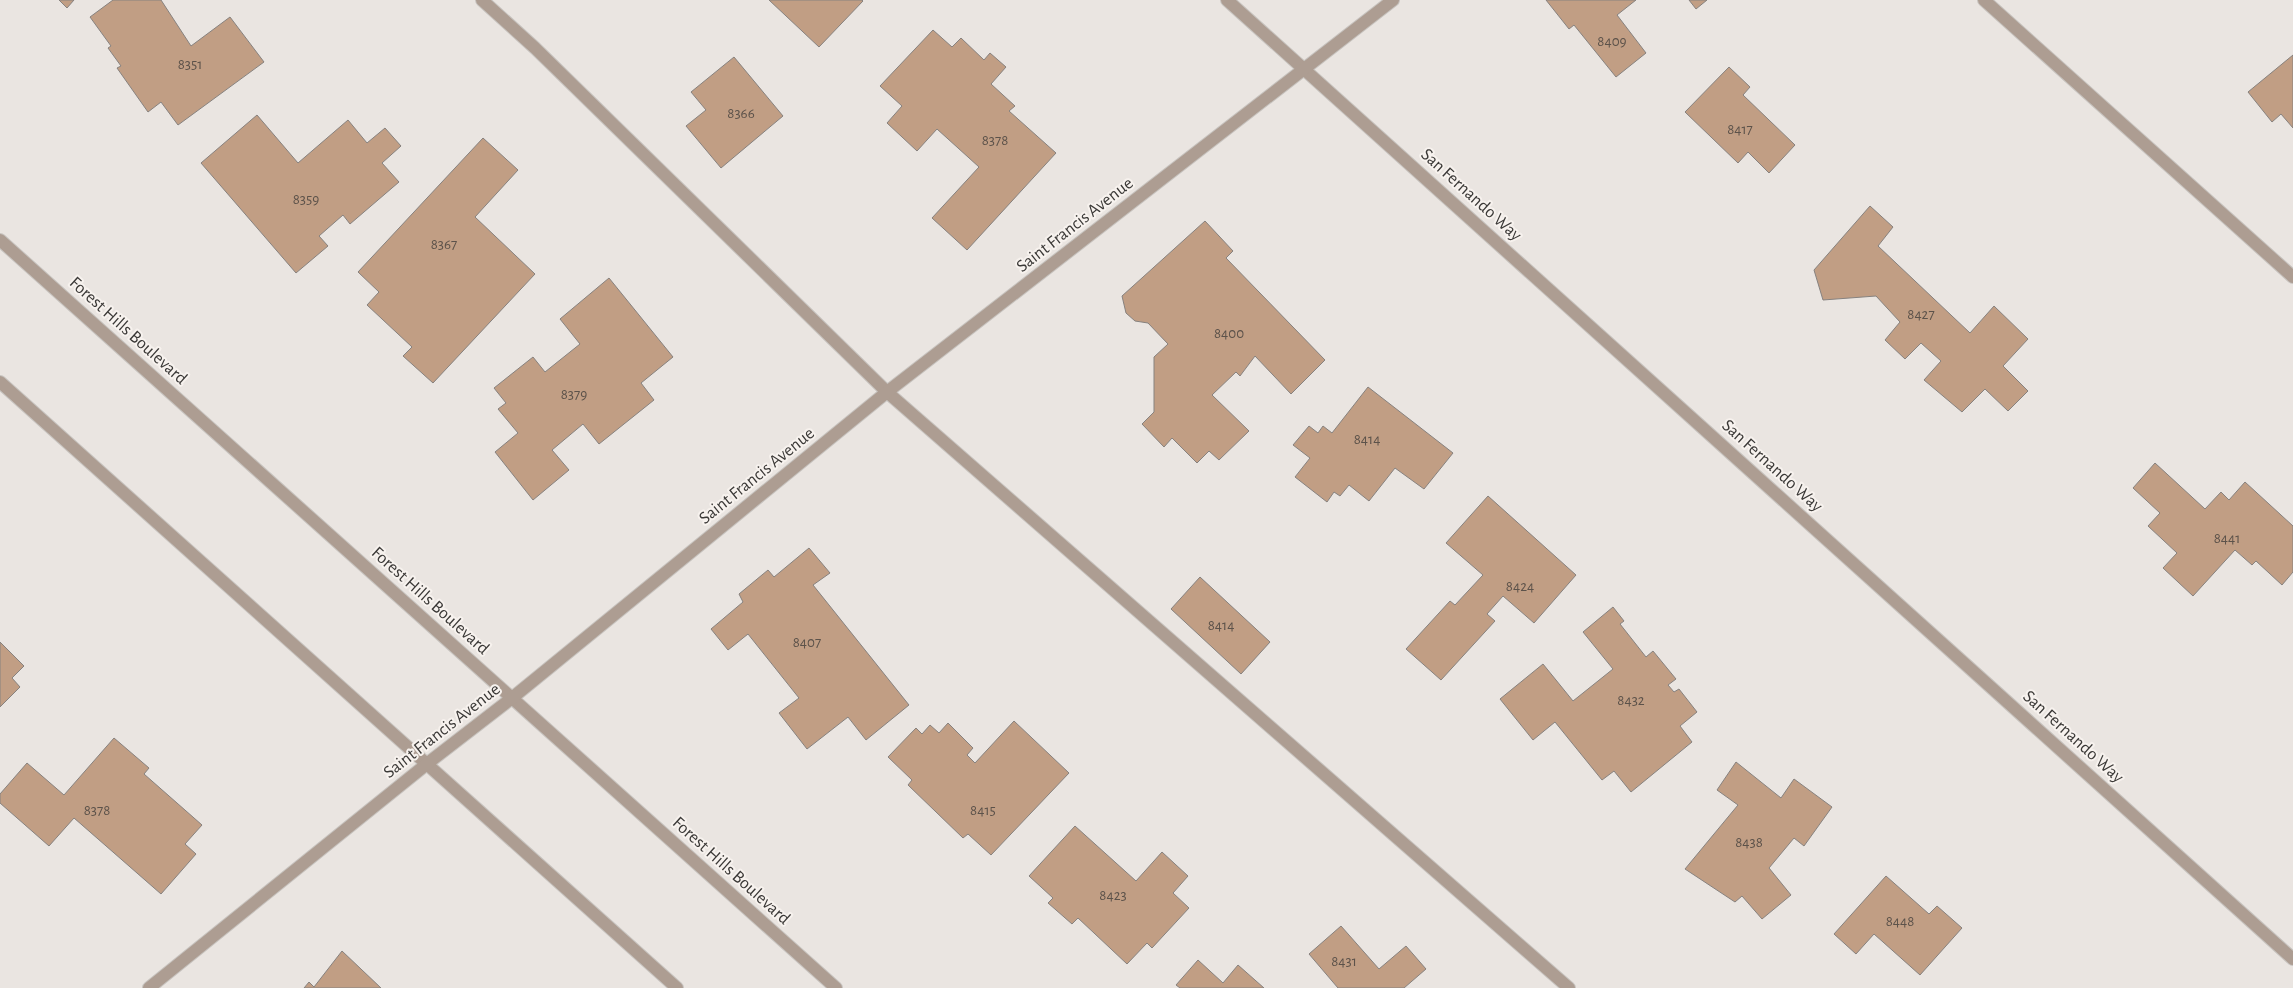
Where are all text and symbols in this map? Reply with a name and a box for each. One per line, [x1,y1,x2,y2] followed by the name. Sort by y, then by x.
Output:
[1597,34,1627,49] house number: 8409
[178,57,202,72] house number: 8351
[727,106,755,121] house number: 8366
[1727,122,1753,137] house number: 8417
[982,133,1008,148] house number: 8378
[1417,145,1525,245] street label: San Fernando Way
[1013,174,1137,276] street label: Saint Francis Avenue
[293,192,319,207] house number: 8359
[431,237,457,252] house number: 8367
[66,274,190,388] street label: Forest Hills Boulevard
[1907,307,1935,322] house number: 8427
[1214,326,1244,341] house number: 8400
[561,387,587,402] house number: 8379
[1718,416,1826,516] street label: San Fernando Way
[696,424,818,528] street label: Saint Francis Avenue
[1354,432,1380,447] house number: 8414
[2214,531,2240,546] house number: 8441
[368,544,492,658] street label: Forest Hills Boulevard
[1506,579,1534,594] house number: 8424
[1208,618,1234,633] house number: 8414
[793,635,821,650] house number: 8407
[380,680,504,782] street label: Saint Francis Avenue
[2019,687,2127,787] street label: San Fernando Way
[1617,693,1645,708] house number: 8432
[84,803,110,818] house number: 8378
[970,803,996,818] house number: 8415
[669,814,793,928] street label: Forest Hills Boulevard
[1735,835,1763,850] house number: 8438
[1099,888,1127,903] house number: 8423
[1886,914,1914,929] house number: 8448
[1331,954,1357,969] house number: 8431

